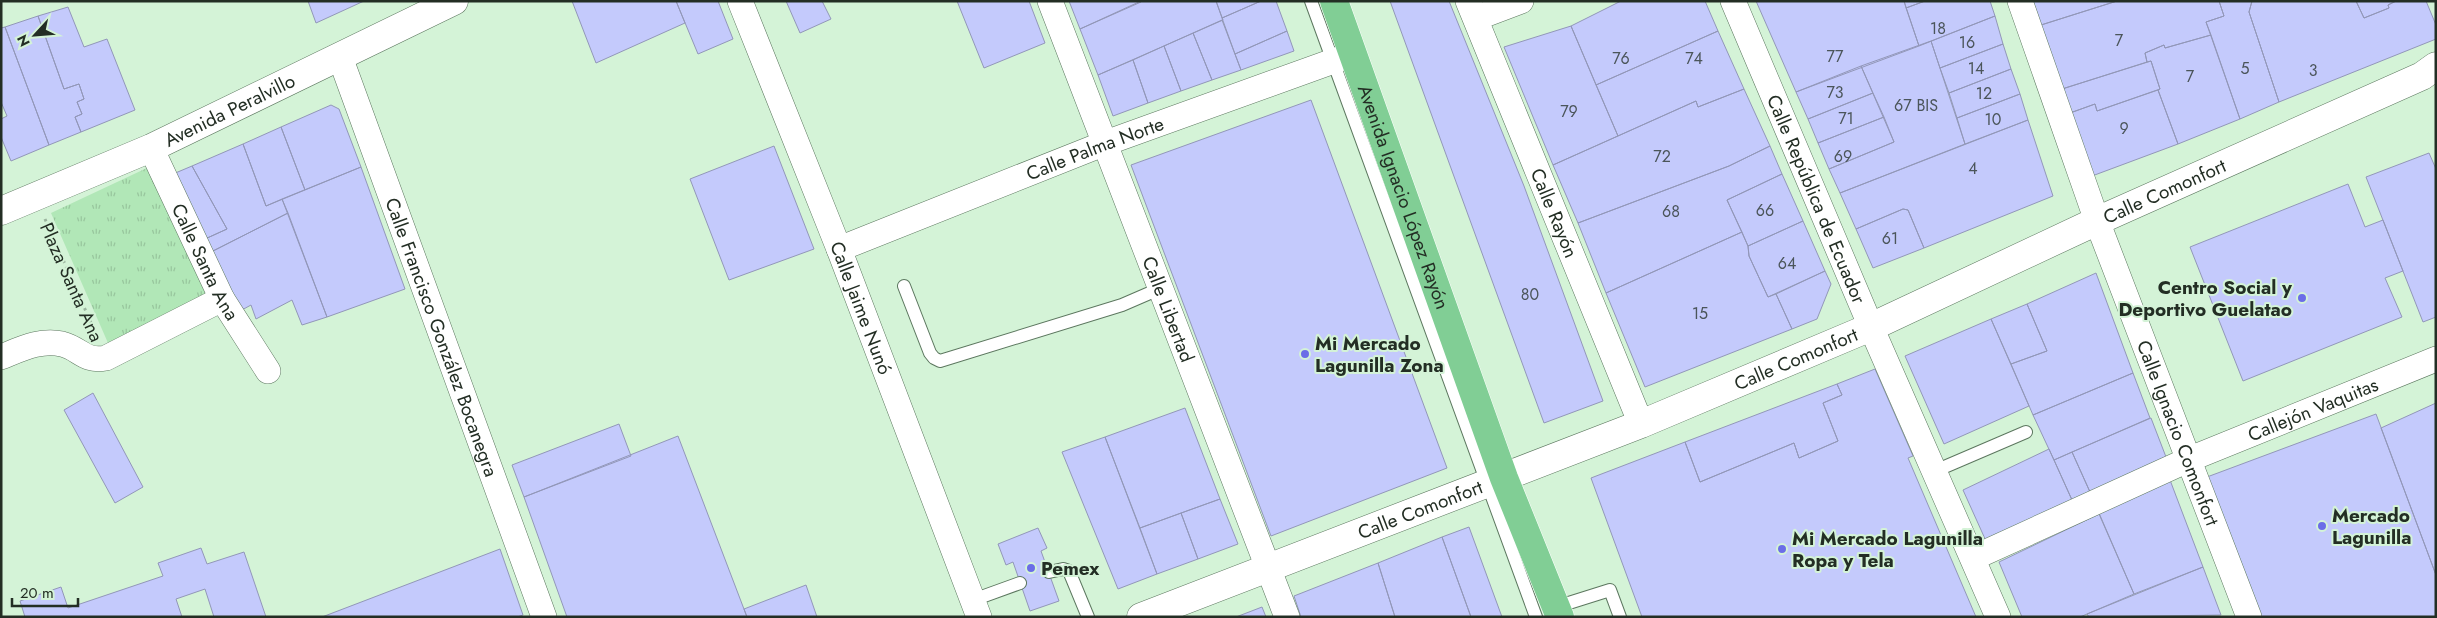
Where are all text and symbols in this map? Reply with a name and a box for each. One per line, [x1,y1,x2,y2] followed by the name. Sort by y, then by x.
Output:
[10,10,60,60] north arrow
[1930,17,1946,40] house number: 18
[2115,29,2124,52] house number: 7
[12,31,35,50] text: N
[1959,31,1975,54] house number: 16
[1827,45,1844,68] house number: 77
[1612,47,1630,70] house number: 76
[1685,47,1703,70] house number: 74
[1968,57,1984,80] house number: 14
[2240,57,2250,80] house number: 5
[2309,59,2318,82] house number: 3
[2186,65,2195,88] house number: 7
[160,67,300,154] street label: Avenida Peralvillo
[1351,81,1456,313] street label: Avenida Ignacio López Rayón
[1826,81,1844,104] house number: 73
[1976,82,1992,105] house number: 12
[1760,91,1873,308] street label: Calle República de Ecuador
[1894,94,1938,117] house number: 67 BIS
[1560,100,1578,123] house number: 79
[1838,107,1854,130] house number: 71
[1985,108,2001,131] house number: 10
[1022,110,1168,187] street label: Calle Palma Norte
[2119,117,2129,140] house number: 9
[1653,145,1671,168] house number: 72
[1834,145,1852,168] house number: 69
[2099,152,2231,231] street label: Calle Comonfort
[1968,157,1978,180] house number: 4
[1524,164,1585,262] street label: Calle Rayón
[378,194,505,480] street label: Calle Francisco González Bocanegra
[165,199,245,326] street label: Calle Santa Ana
[1756,199,1774,222] house number: 66
[1662,200,1680,223] house number: 68
[33,218,110,346] street label: Plaza Santa Ana
[1882,227,1898,250] house number: 61
[823,237,899,378] street label: Calle Jaime Nunó
[1135,252,1201,366] street label: Calle Libertad
[1778,252,1796,275] house number: 64
[2118,274,2293,323] place label: Centro Social y Deportivo Guelatao
[1521,283,1539,306] house number: 80
[2296,292,2308,304] marker: Centro Social y Deportivo Guelatao
[1692,302,1708,325] house number: 15
[1730,321,1862,397] street label: Calle Comonfort
[1315,330,1444,379] place label: Mi Mercado Lagunilla Zona
[2130,336,2226,530] street label: Calle Ignacio Comonfort
[1299,348,1311,360] marker: Mi Mercado Lagunilla Zona
[2244,371,2382,448] street label: Callejón Vaquitas
[1354,473,1487,546] street label: Calle Comonfort
[2332,502,2411,551] place label: Mercado Lagunilla
[2316,520,2328,532] marker: Mercado Lagunilla
[1792,525,1983,574] place label: Mi Mercado Lagunilla Ropa y Tela
[1776,543,1788,555] marker: Mi Mercado Lagunilla Ropa y Tela
[1041,555,1100,582] place label: Pemex
[1025,562,1037,574] marker: Pemex
[12,576,79,608] scale bar
[20,582,54,604] text: 20 m

